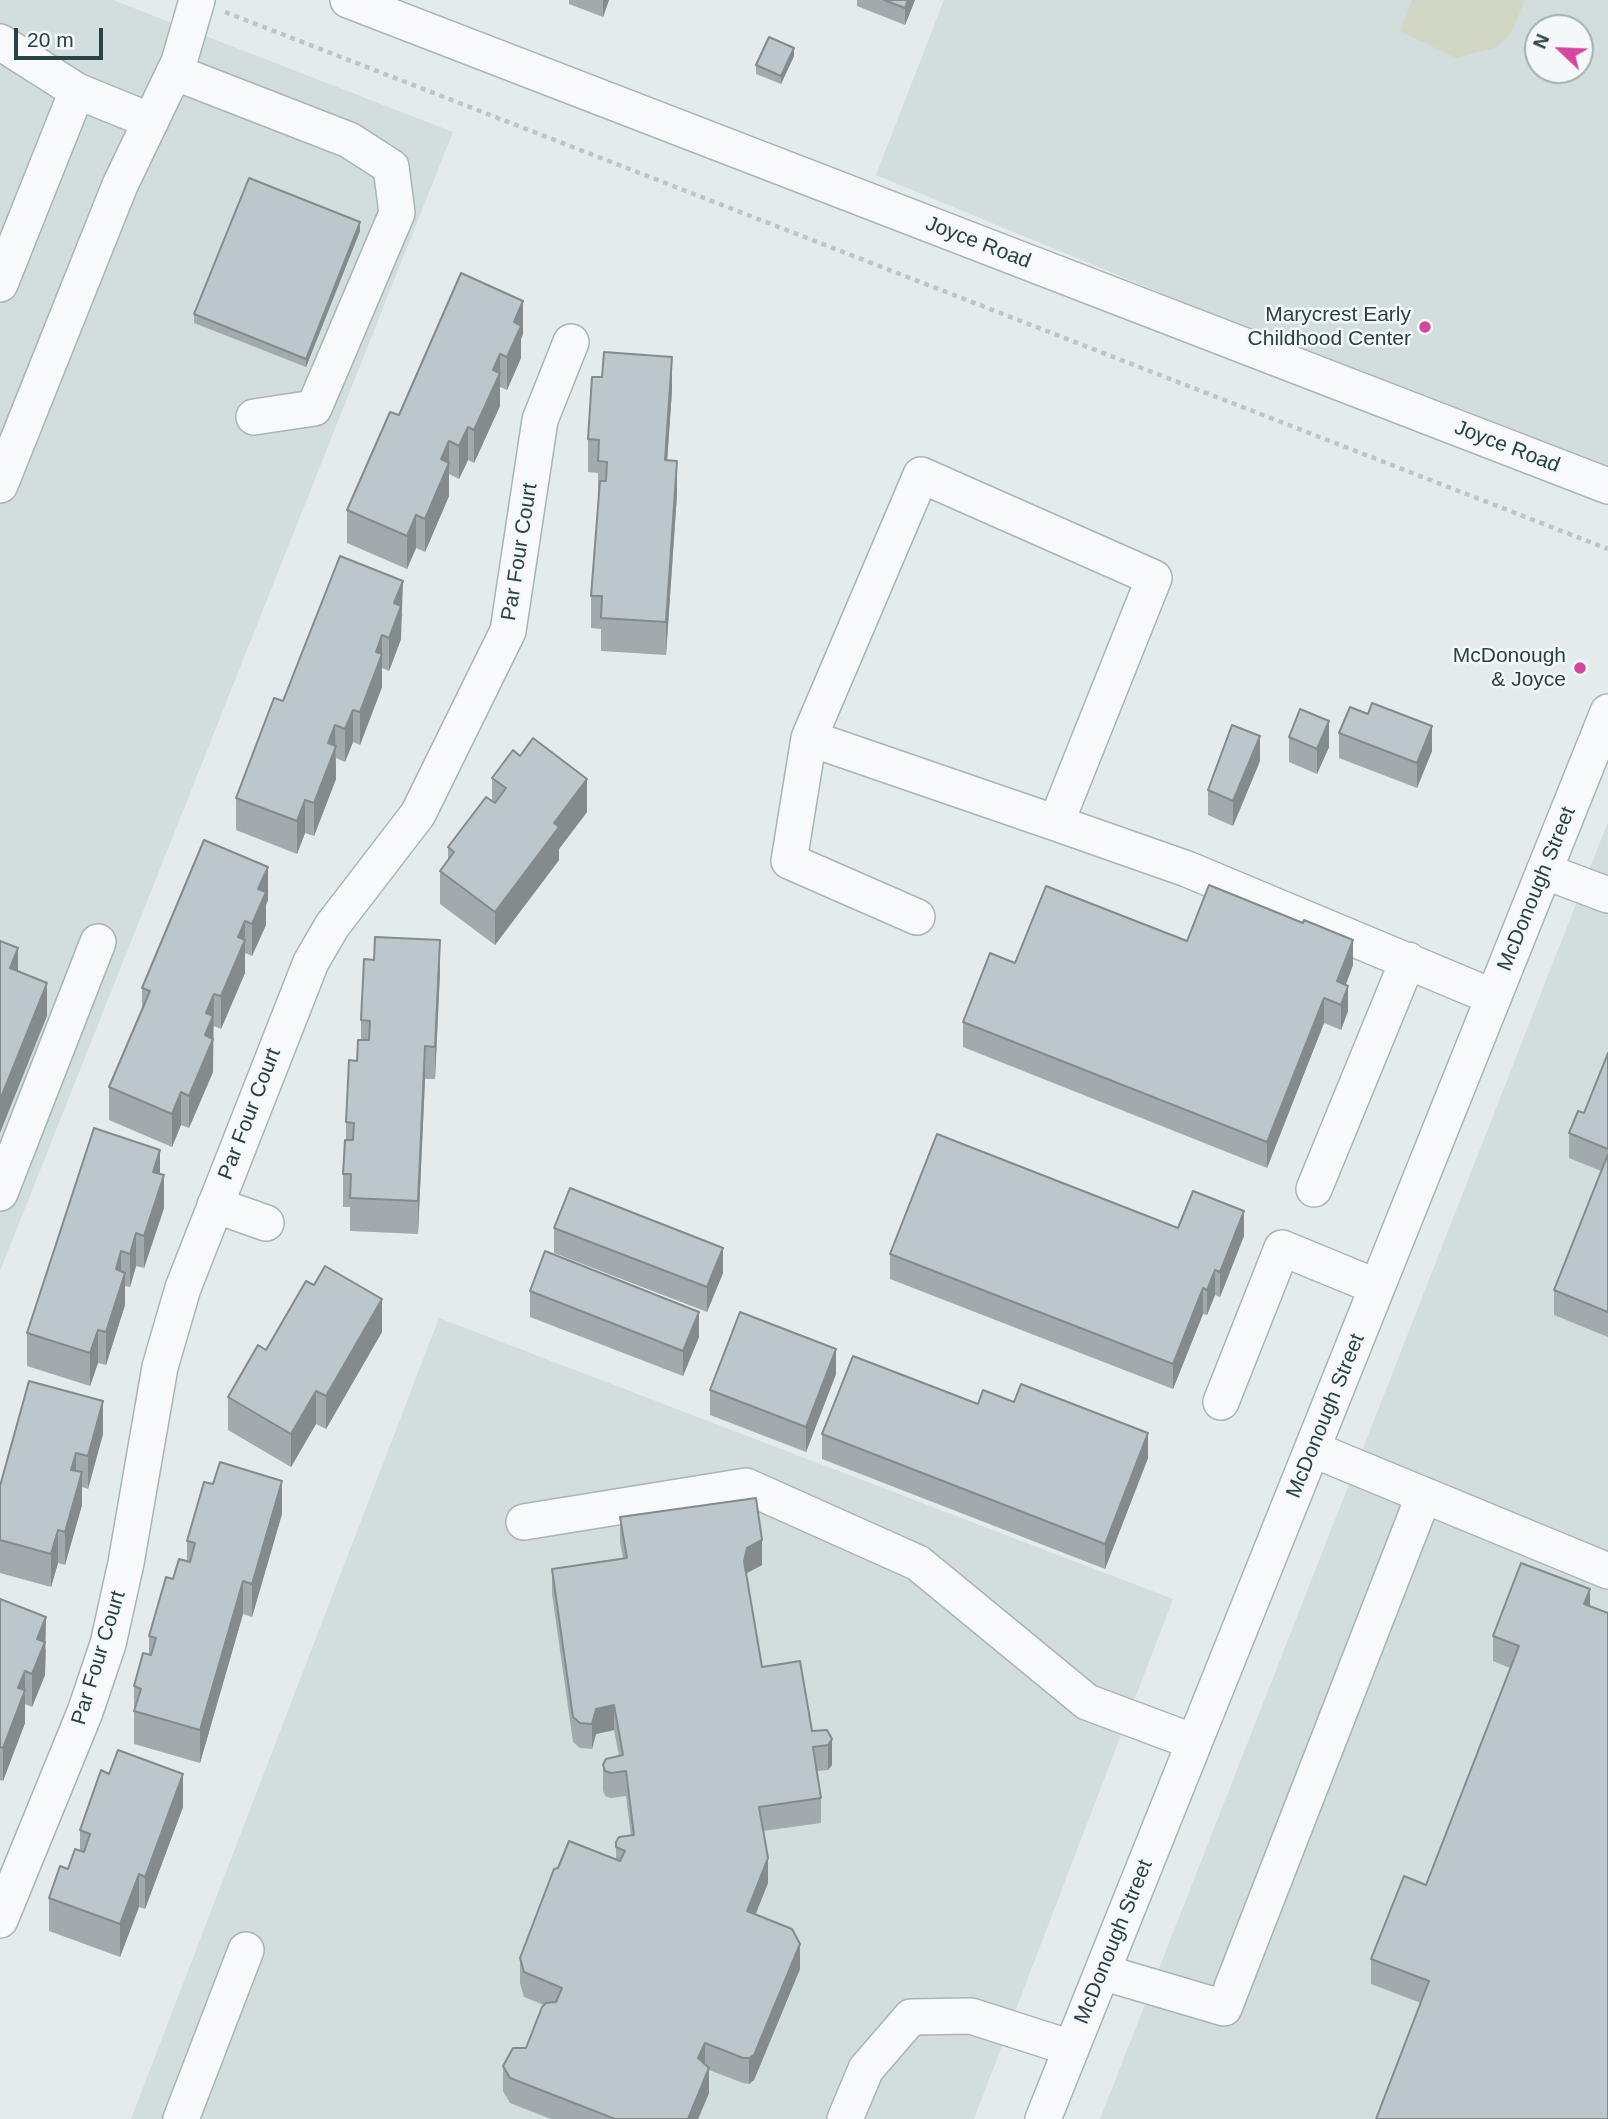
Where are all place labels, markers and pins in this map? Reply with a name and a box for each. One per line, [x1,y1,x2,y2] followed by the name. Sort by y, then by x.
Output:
[1248,302,1411,352] place label: Marycrest Early Childhood Center
[1417,319,1433,335] marker: Marycrest Early Childhood Center
[1453,643,1566,693] place label: McDonough & Joyce
[1572,660,1588,676] marker: McDonough & Joyce

